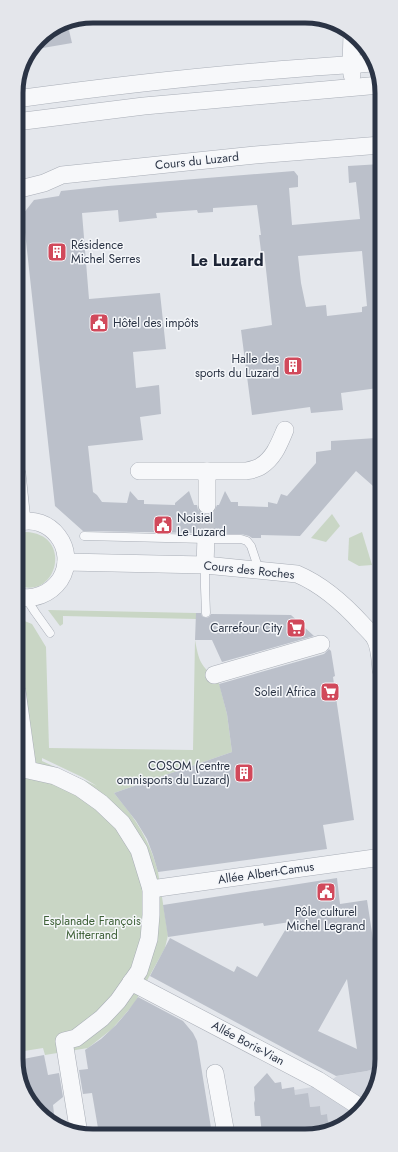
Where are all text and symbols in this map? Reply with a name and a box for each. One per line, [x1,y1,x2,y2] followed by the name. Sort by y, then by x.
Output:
[154,148,240,174] street label: Cours du Luzard
[71,236,140,268] place label: Résidence Michel Serres
[46,241,68,263] building icon: Résidence Michel Serres
[190,249,264,272] district label: Le Luzard
[88,312,110,334] public building icon: Hôtel des impôts
[113,314,199,332] place label: Hôtel des impôts
[195,350,279,382] place label: Halle des sports du Luzard
[282,355,304,377] building icon: Halle des sports du Luzard
[177,509,226,541] place label: Noisiel Le Luzard
[152,514,174,536] public building icon: Noisiel Le Luzard
[203,556,296,584] street label: Cours des Roches
[285,617,307,639] supermarket icon: Carrefour City
[210,619,283,637] place label: Carrefour City
[319,681,341,703] supermarket icon: Soleil Africa
[254,683,316,701] place label: Soleil Africa
[117,757,230,789] place label: COSOM (centre omnisports du Luzard)
[233,762,255,784] building icon: COSOM (centre omnisports du Luzard)
[217,857,315,889] street label: Allée Albert-Camus
[315,881,337,903] public building icon: Pôle culturel Michel Legrand
[287,903,365,935] place label: Pôle culturel Michel Legrand
[43,912,141,944] park label: Esplanade François Mitterrand
[208,1016,288,1070] street label: Allée Boris-Vian

